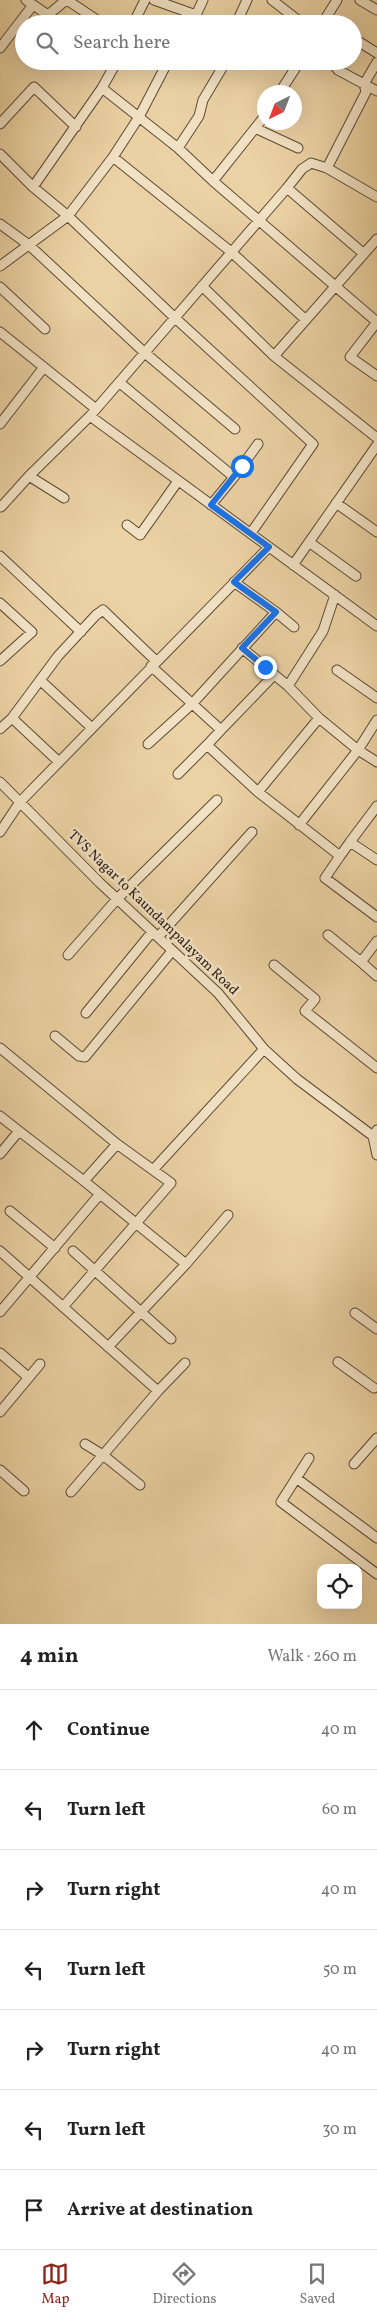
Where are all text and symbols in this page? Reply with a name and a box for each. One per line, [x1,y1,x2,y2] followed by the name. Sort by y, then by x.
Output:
[15,15,362,70] search box
[33,29,61,57] icon: search
[73,30,170,56] text: Search here
[257,85,302,130] north arrow
[231,455,254,478] route start
[254,656,277,679] route end
[64,826,242,1000] street label: TVS Nagar to Kaundampalayam Road
[317,1564,362,1609] map controls
[317,1564,362,1609] button: locate
[20,1642,79,1671] text: 4 min
[267,1646,357,1668] text: Walk · 260 m
[20,1716,48,1744] icon: ahead
[67,1717,150,1743] text: Continue
[321,1719,357,1741] text: 40 m
[20,1796,48,1824] icon: left
[67,1797,146,1823] text: Turn left
[322,1799,357,1821] text: 60 m
[20,1876,48,1904] icon: right
[67,1877,160,1903] text: Turn right
[321,1879,357,1901] text: 40 m
[20,1956,48,1984] icon: left
[67,1957,146,1983] text: Turn left
[323,1959,357,1981] text: 50 m
[20,2036,48,2064] icon: right
[67,2037,160,2063] text: Turn right
[321,2039,357,2061] text: 40 m
[20,2116,48,2144] icon: left
[67,2117,146,2143] text: Turn left
[322,2119,357,2141] text: 30 m
[20,2196,48,2224] icon: arrive
[67,2197,253,2223] text: Arrive at destination
[41,2260,69,2309] tab: Map
[152,2260,217,2309] tab: Directions
[299,2260,336,2309] tab: Saved

